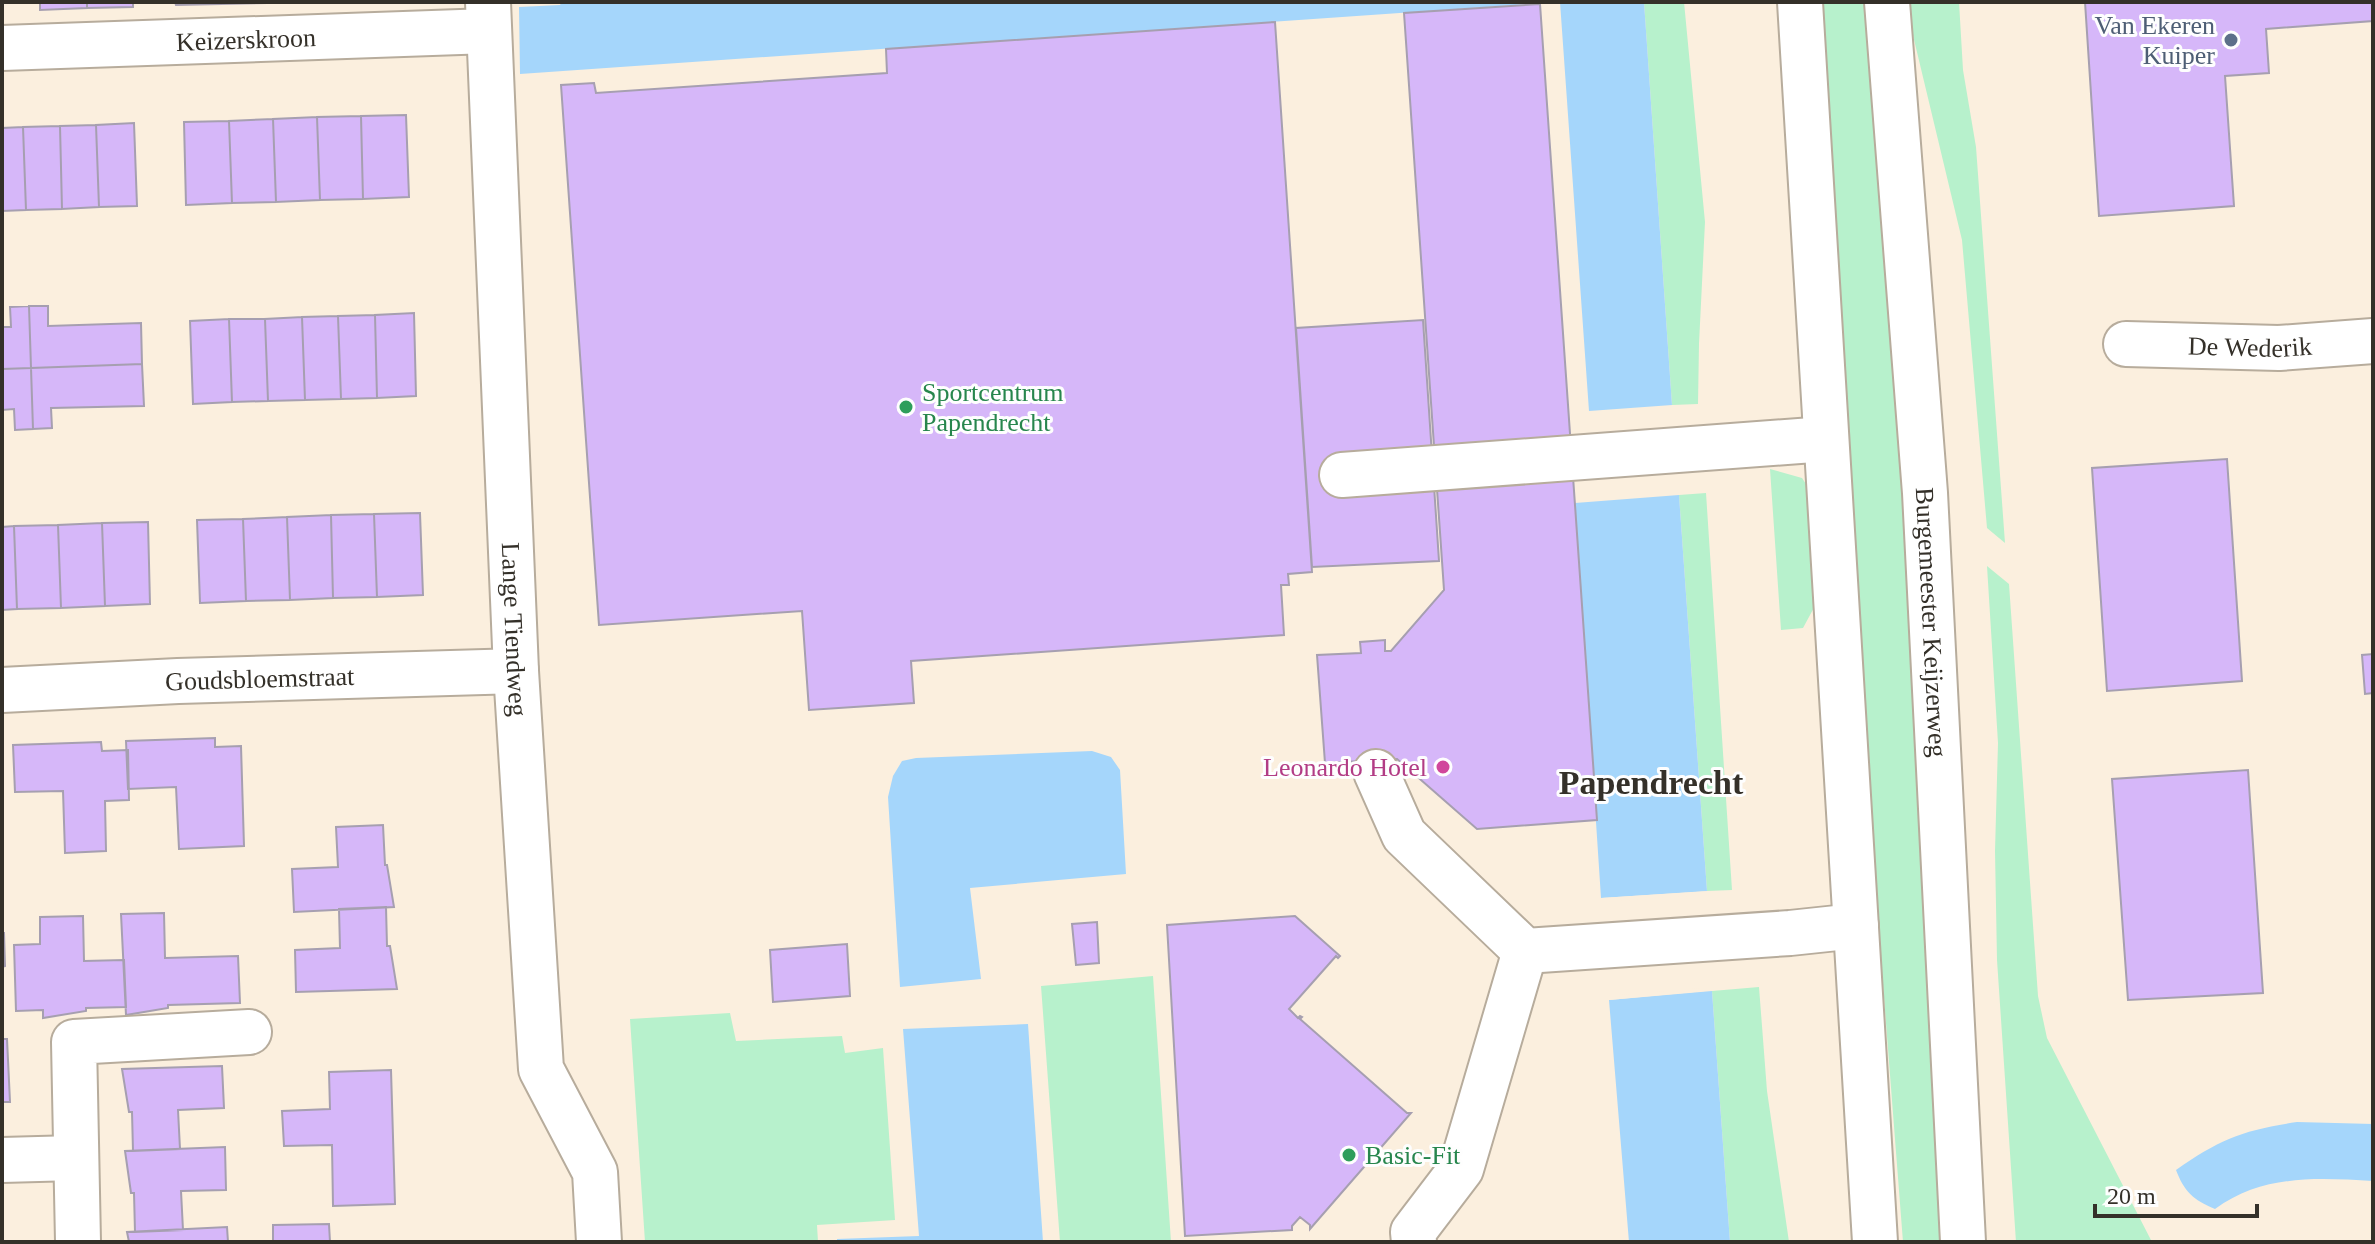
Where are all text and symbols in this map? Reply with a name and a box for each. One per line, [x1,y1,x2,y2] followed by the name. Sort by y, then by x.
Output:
[2094,11,2215,70] place label: Van Ekeren Kuiper
[175,23,316,56] street label: Keizerskroon
[2222,31,2240,49] marker: Van Ekeren Kuiper
[2188,331,2313,363] street label: De Wederik
[922,378,1064,437] place label: Sportcentrum Papendrecht
[897,398,915,416] marker: Sportcentrum Papendrecht
[1910,487,1953,758] street label: Burgemeester Keijzerweg
[496,542,533,717] street label: Lange Tiendweg
[164,661,356,696] street label: Goudsbloemstraat
[1263,753,1427,782] place label: Leonardo Hotel
[1434,758,1452,776] marker: Leonardo Hotel
[1559,764,1744,801] district label: Papendrecht
[1365,1141,1461,1170] place label: Basic-Fit
[1340,1146,1358,1164] marker: Basic-Fit
[2095,1168,2257,1218] scale bar
[2107,1183,2156,1209] text: 20 m

